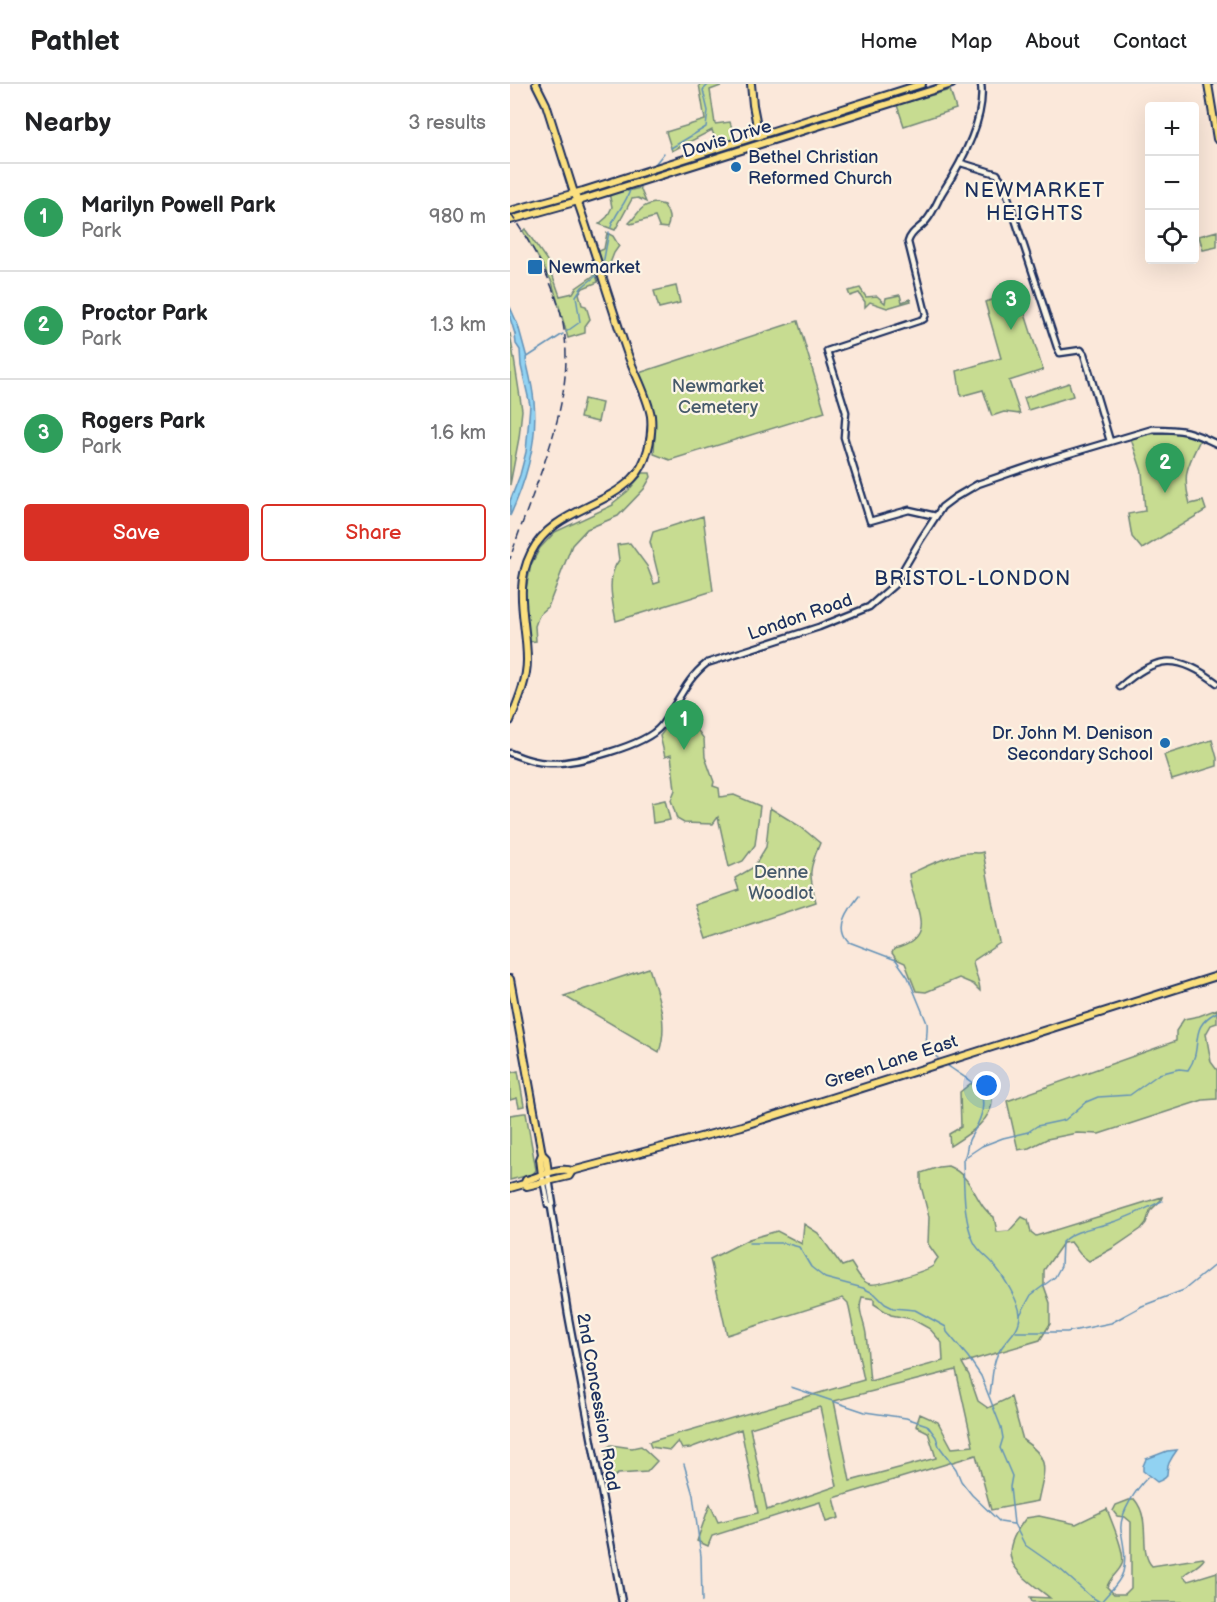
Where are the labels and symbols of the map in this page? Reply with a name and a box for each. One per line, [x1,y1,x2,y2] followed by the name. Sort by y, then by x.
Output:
[680,115,774,162] street label: Davis Drive
[748,147,892,189] place label: Bethel Christian Reformed Church
[729,160,743,174] marker: Bethel Christian Reformed Church
[964,179,1106,226] district label: NEWMARKET HEIGHTS
[548,257,641,278] place label: Newmarket
[526,258,544,276] marker: Newmarket
[992,280,1030,330] pin: 3
[672,376,765,418] park label: Newmarket Cemetery
[1146,444,1184,493] pin: 2
[874,567,1072,591] district label: BRISTOL-LONDON
[745,589,855,645] street label: London Road
[664,700,704,750] pin: 1
[992,723,1153,765] place label: Dr. John M. Denison Secondary School
[1158,736,1172,750] marker: Dr. John M. Denison Secondary School
[748,862,814,904] park label: Denne Woodlot
[822,1031,960,1093] street label: Green Lane East
[972,1071,1001,1100] your location
[572,1311,624,1493] street label: 2nd Concession Road

